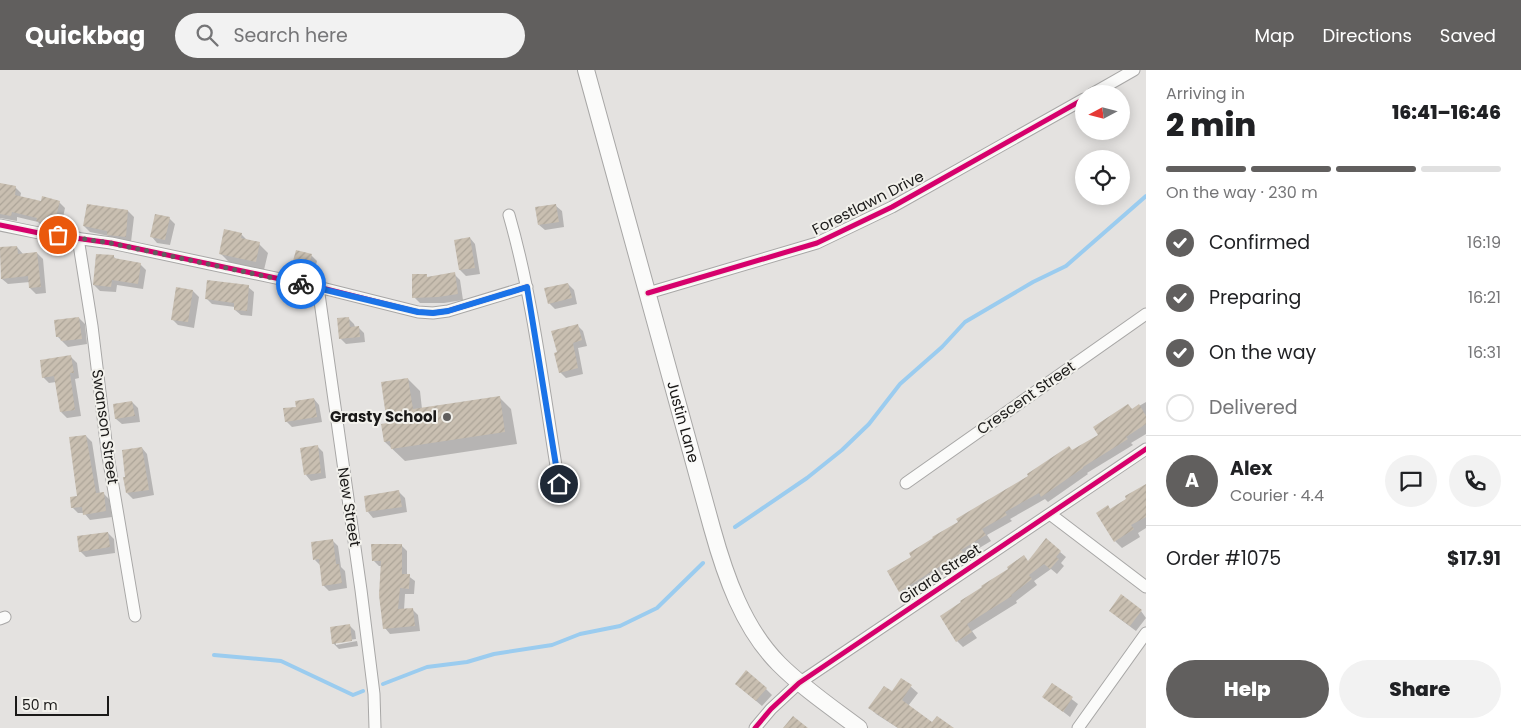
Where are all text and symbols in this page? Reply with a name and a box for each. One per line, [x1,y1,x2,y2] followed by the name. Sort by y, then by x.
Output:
[175,13,525,58] search box
[25,19,145,52] text: Quickbag
[193,21,221,49] icon: search
[233,22,348,49] text: Search here
[1255,23,1294,48] text: Map
[1322,23,1412,48] text: Directions
[1440,23,1496,48] text: Saved
[1166,82,1245,105] text: Arriving in
[1075,85,1130,140] north arrow
[1075,85,1130,205] map controls
[1392,99,1501,126] text: 16:41–16:46
[1166,102,1256,147] text: 2 min
[1075,150,1130,205] button: locate
[808,165,927,240] street label: Forestlawn Drive
[1166,181,1318,204] text: On the way · 230 m
[37,214,79,256] pin
[44,221,72,249] icon: bag
[1166,229,1194,257] icon: check
[1209,229,1310,256] text: Confirmed
[1467,231,1501,254] text: 16:19
[276,259,326,309] courier
[287,270,315,298] icon: bike
[1166,284,1194,312] icon: check
[1209,284,1301,311] text: Preparing
[1468,286,1501,309] text: 16:21
[1166,339,1194,367] icon: check
[1209,339,1316,366] text: On the way
[1468,341,1501,364] text: 16:31
[972,356,1079,439] street label: Crescent Street
[87,368,124,486] street label: Swanson Street
[662,379,705,465] street label: Justin Lane
[1209,394,1298,421] text: Delivered
[330,406,437,427] place label: Grasty School
[441,411,453,423] marker: Grasty School
[1230,455,1272,482] text: Alex
[1385,455,1437,507] button: chat
[1449,455,1501,507] button: phone
[538,463,580,505] pin
[333,466,366,548] street label: New Street
[1185,467,1199,494] text: A
[545,470,573,498] icon: home
[1230,484,1324,507] text: Courier · 4.4
[895,538,985,609] street label: Girard Street
[1166,545,1281,572] text: Order #1075
[1447,545,1501,572] text: $17.91
[1166,660,1329,718] button: Help
[1339,660,1501,718] button: Share
[15,693,109,716] scale bar
[22,695,58,715] text: 50 m

